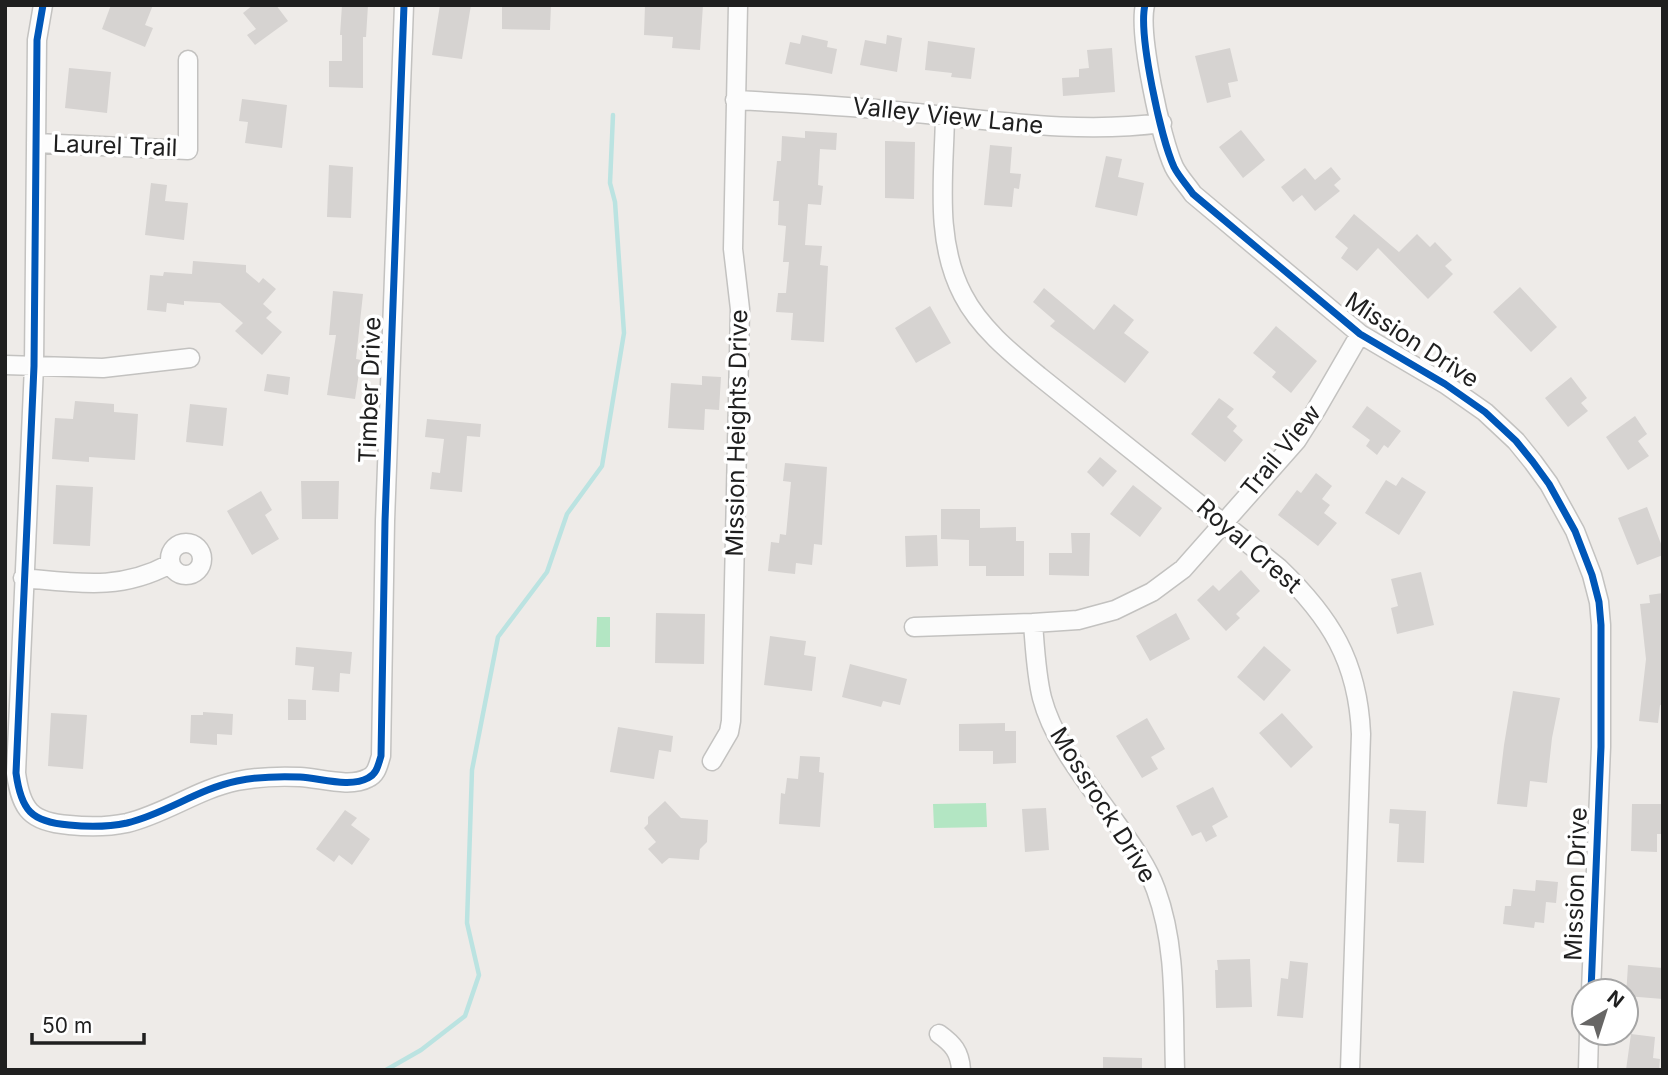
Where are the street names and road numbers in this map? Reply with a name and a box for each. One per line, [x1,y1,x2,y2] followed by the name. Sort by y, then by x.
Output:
[851,91,1045,140] street label: Valley View Lane
[52,129,178,162] street label: Laurel Trail
[1340,286,1485,394] street label: Mission Drive
[720,309,753,557] street label: Mission Heights Drive
[352,316,387,464] street label: Timber Drive
[1235,399,1327,503] street label: Trail View
[1191,492,1308,599] street label: Royal Crest
[1044,722,1163,888] street label: Mossrock Drive
[1558,807,1593,961] street label: Mission Drive

